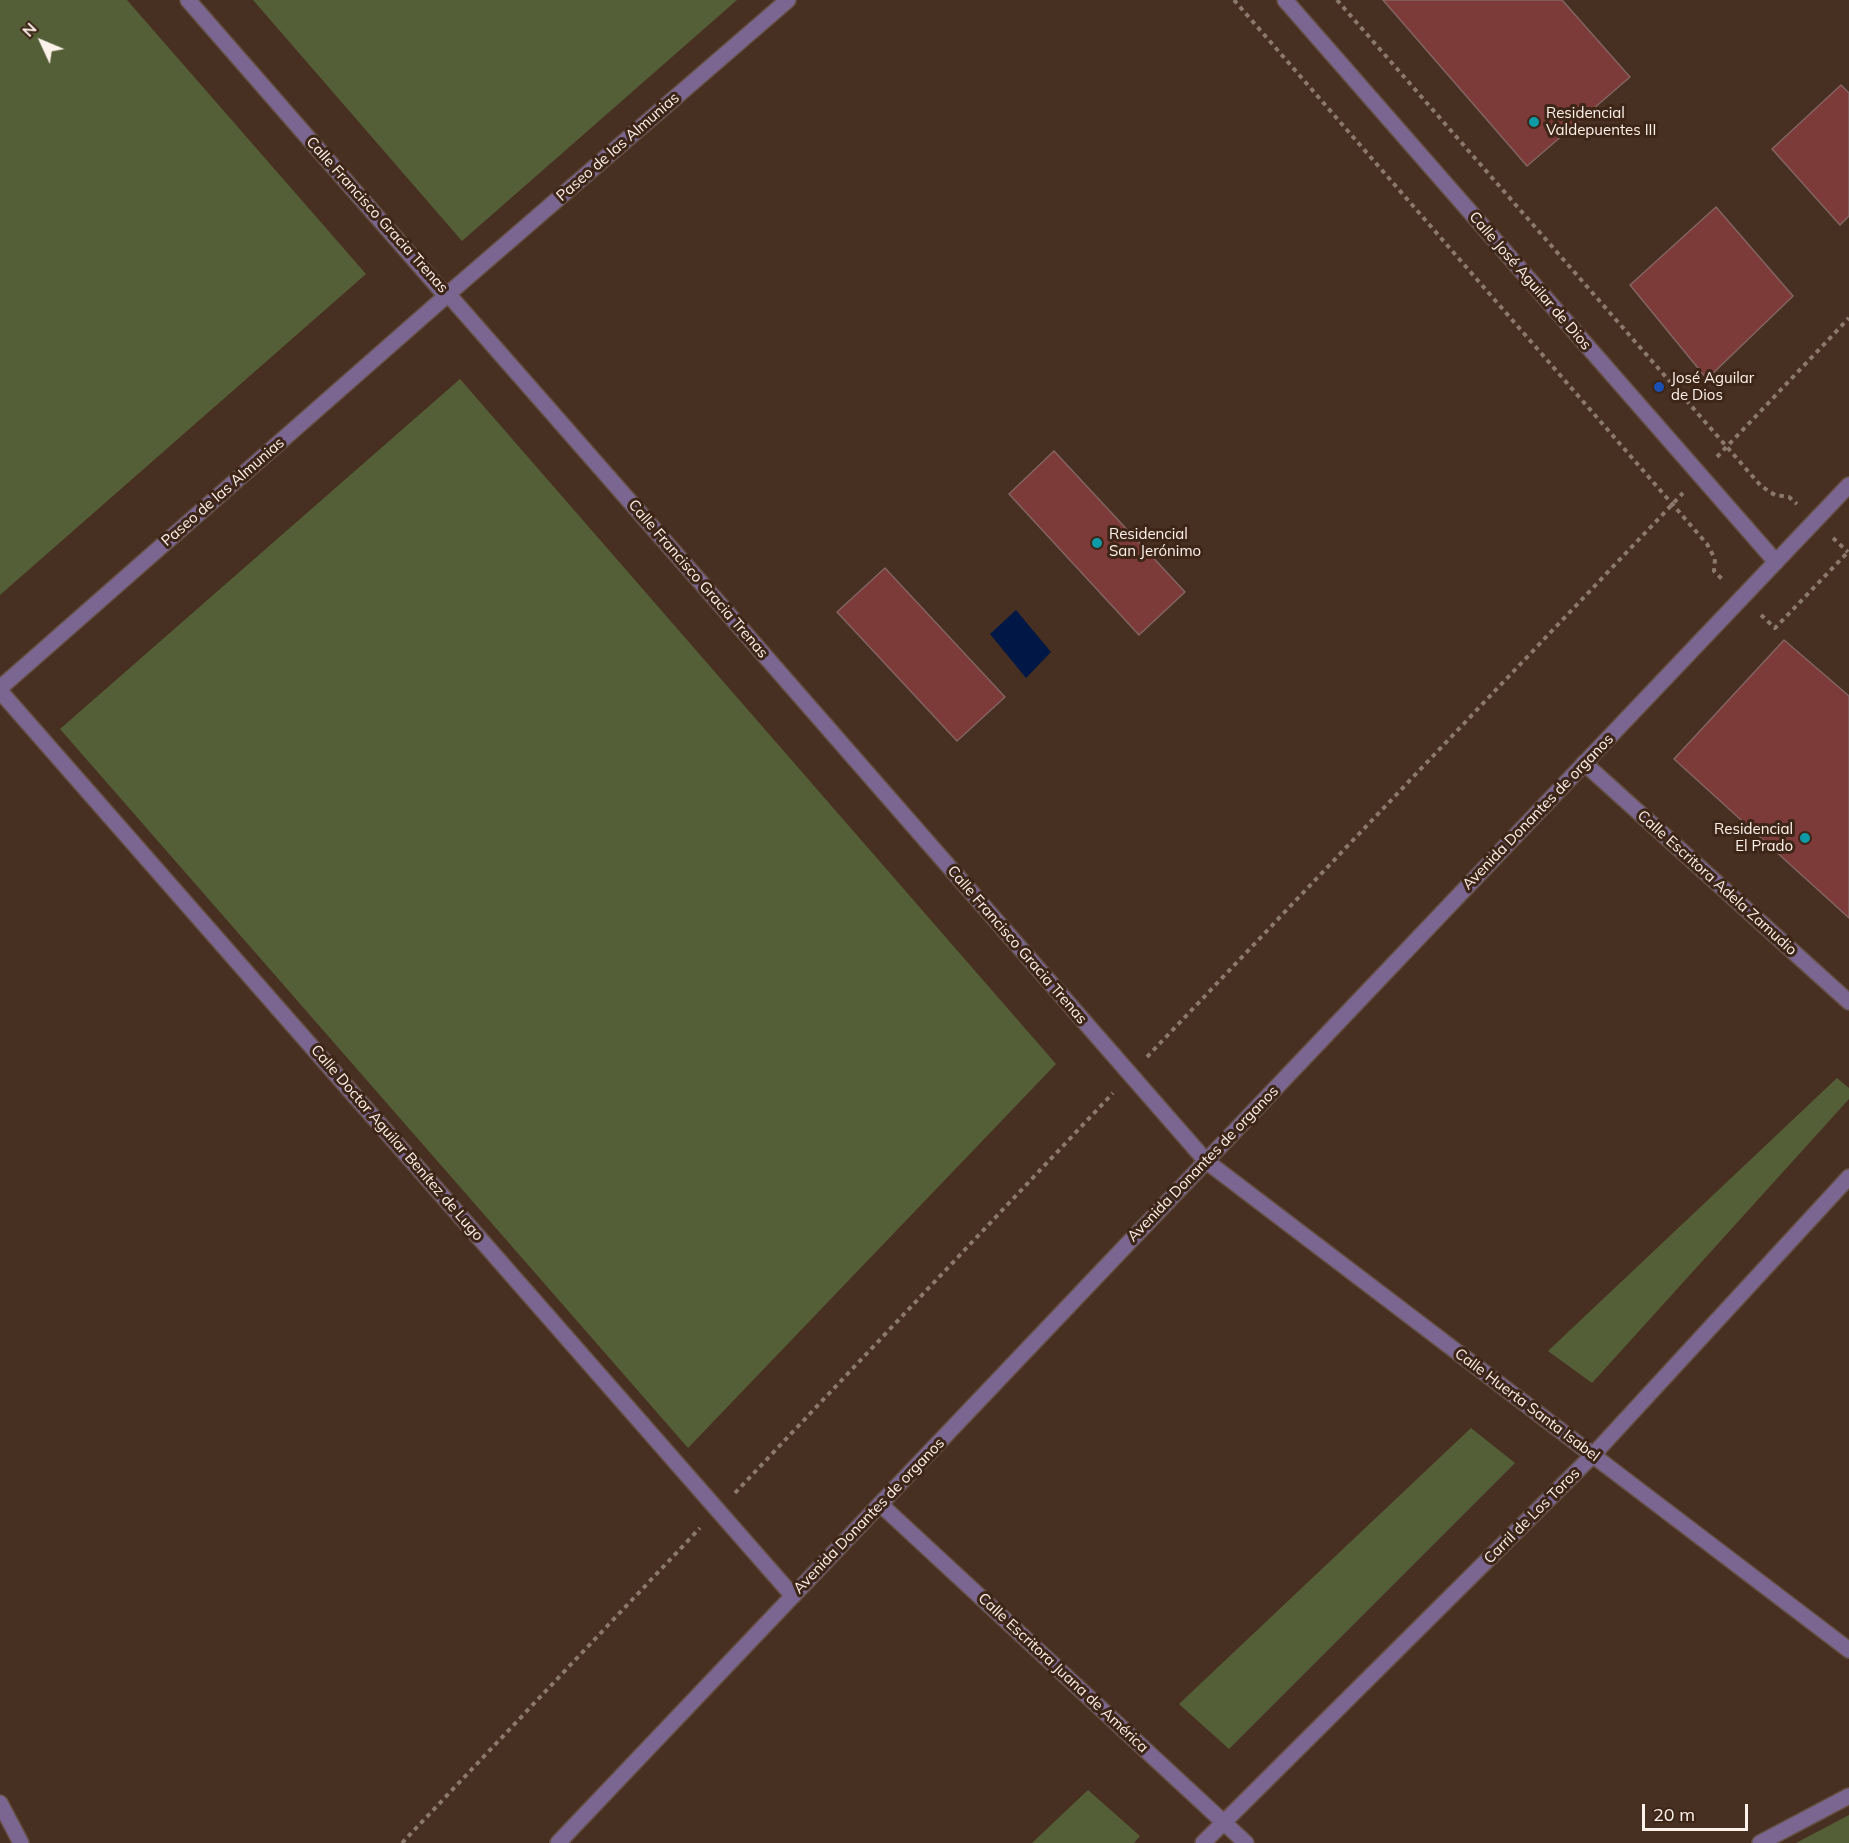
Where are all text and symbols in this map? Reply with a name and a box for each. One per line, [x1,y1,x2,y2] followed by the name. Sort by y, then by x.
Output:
[12,12,72,72] north arrow
[18,18,40,41] text: N
[553,89,683,205] street label: Paseo de las Almunias
[1546,104,1656,139] place label: Residencial Valdepuentes III
[1527,115,1541,129] marker: Residencial Valdepuentes III
[302,133,452,297] street label: Calle Francisco Gracia Trenas
[1465,208,1595,354] street label: Calle José Aguilar de Dios
[1671,369,1754,404] place label: José Aguilar de Dios
[1652,380,1666,394] marker: José Aguilar de Dios
[158,434,288,550] street label: Paseo de las Almunias
[624,496,772,662] street label: Calle Francisco Gracia Trenas
[1109,525,1201,560] place label: Residencial San Jerónimo
[1090,536,1104,550] marker: Residencial San Jerónimo
[1459,730,1617,894] street label: Avenida Donantes de organos
[1634,807,1800,959] street label: Calle Escritora Adela Zamudio
[1714,820,1793,855] place label: Residencial El Prado
[1798,831,1812,845] marker: Residencial El Prado
[943,862,1091,1028] street label: Calle Francisco Gracia Trenas
[307,1041,487,1245] street label: Calle Doctor Aguilar Benítez de Lugo
[1124,1082,1282,1246] street label: Avenida Donantes de organos
[1451,1345,1603,1465] street label: Calle Huerta Santa Isabel
[790,1434,948,1598] street label: Avenida Donantes de organos
[1480,1464,1584,1568] street label: Carril de Los Toros
[974,1589,1152,1757] street label: Calle Escritora Juana de América
[1645,1792,1752,1830] scale bar
[1653,1803,1695,1826] text: 20 m

